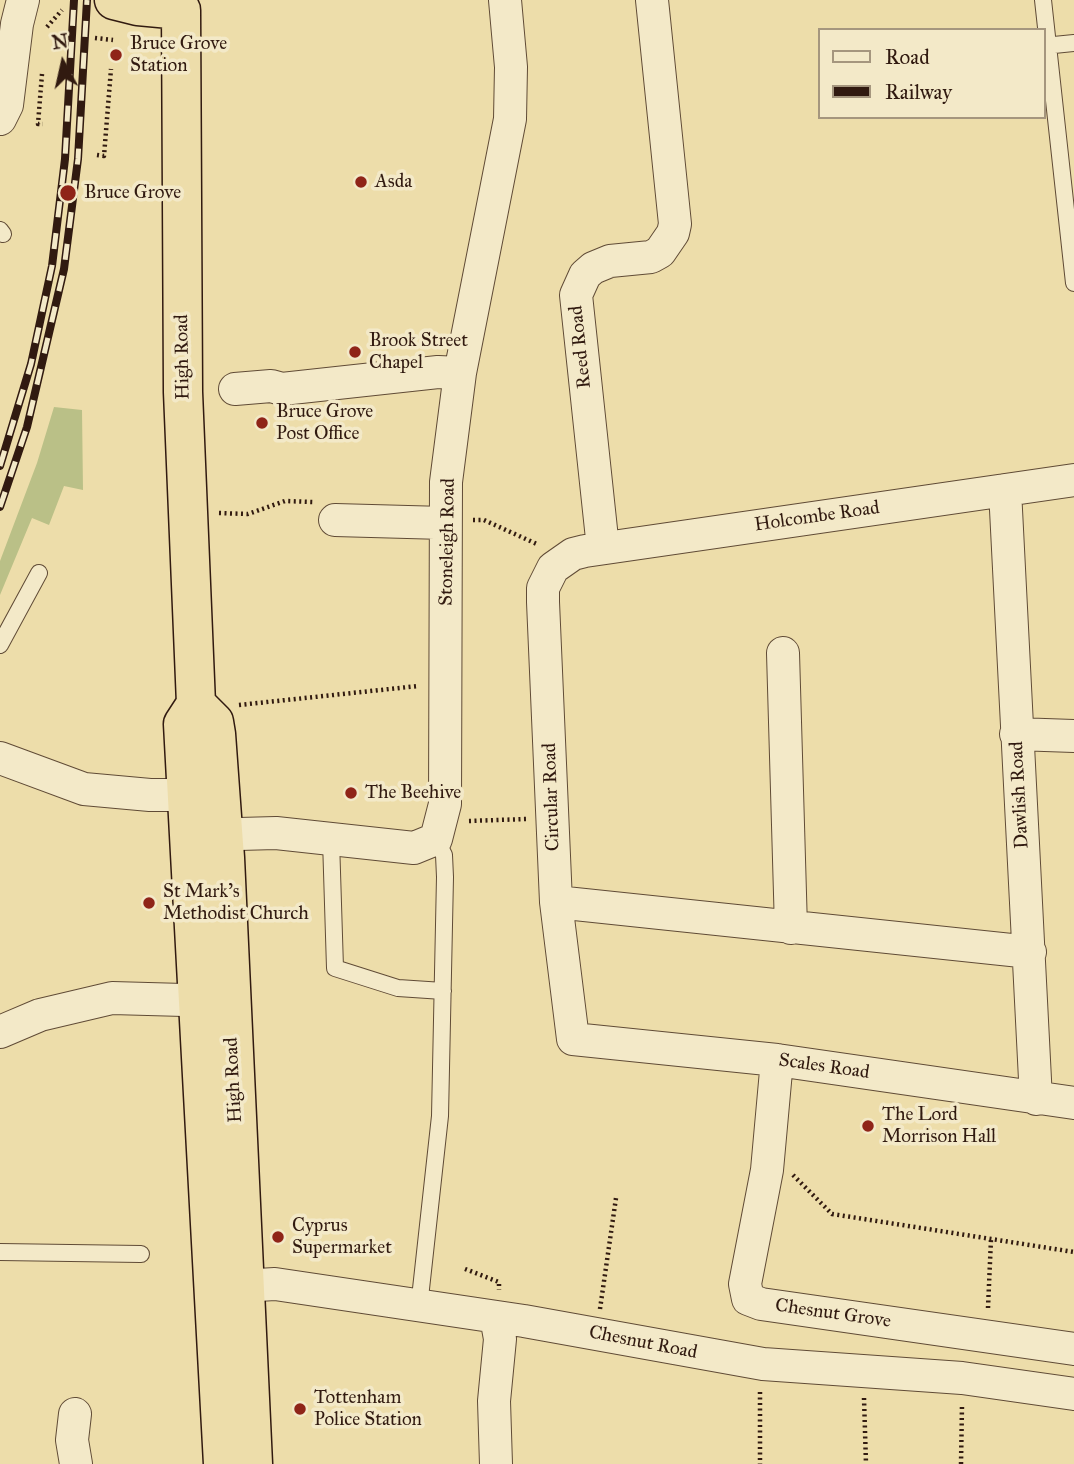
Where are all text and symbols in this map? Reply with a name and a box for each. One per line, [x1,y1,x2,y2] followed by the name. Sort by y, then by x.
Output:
[28,28,98,98] north arrow
[818,28,1046,119] legend
[50,29,70,54] text: N
[130,33,227,77] place label: Bruce Grove Station
[885,44,930,70] text: Road
[108,47,124,63] marker: Bruce Grove Station
[885,79,952,105] text: Railway
[375,171,412,193] place label: Asda
[353,174,369,190] marker: Asda
[84,182,181,204] place label: Bruce Grove
[58,183,78,203] marker: Bruce Grove
[565,304,597,390] street label: Reed Road
[171,314,195,400] street label: High Road
[369,330,468,374] place label: Brook Street Chapel
[347,344,363,360] marker: Brook Street Chapel
[276,401,373,445] place label: Bruce Grove Post Office
[254,415,270,431] marker: Bruce Grove Post Office
[435,478,461,606] street label: Stoneleigh Road
[753,497,881,537] street label: Holcombe Road
[1006,741,1034,849] street label: Dawlish Road
[539,743,565,851] street label: Circular Road
[365,782,461,804] place label: The Beehive
[343,785,359,801] marker: The Beehive
[163,881,309,925] place label: St Mark's Methodist Church
[141,895,157,911] marker: St Mark's Methodist Church
[220,1037,248,1123] street label: High Road
[777,1049,871,1085] street label: Scales Road
[882,1104,996,1148] place label: The Lord Morrison Hall
[860,1118,876,1134] marker: The Lord Morrison Hall
[292,1215,392,1259] place label: Cyprus Supermarket
[270,1229,286,1245] marker: Cyprus Supermarket
[774,1295,892,1333] street label: Chesnut Grove
[587,1321,699,1365] street label: Chesnut Road
[314,1387,422,1431] place label: Tottenham Police Station
[292,1401,308,1417] marker: Tottenham Police Station

